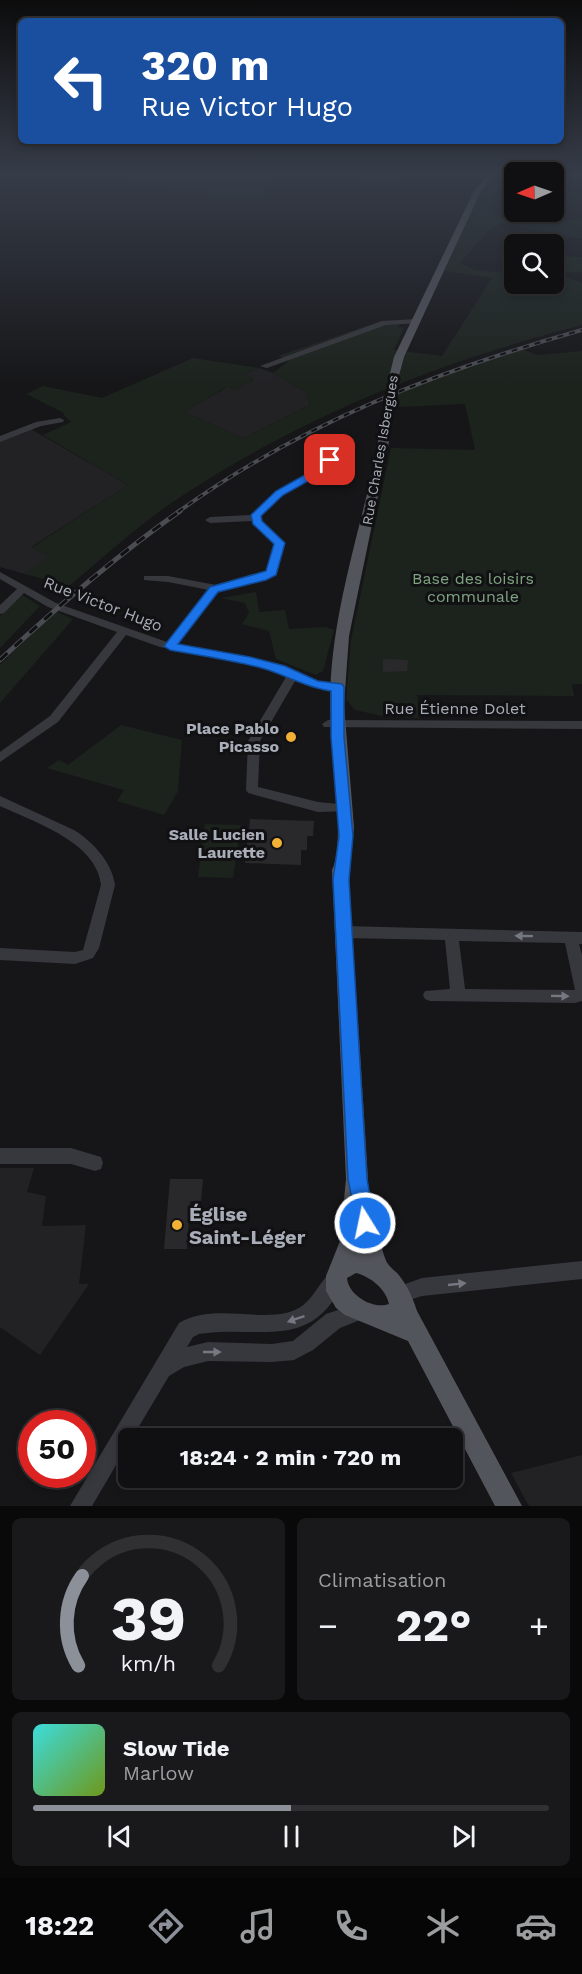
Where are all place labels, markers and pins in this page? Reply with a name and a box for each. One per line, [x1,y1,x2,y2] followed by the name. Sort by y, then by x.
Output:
[304,434,355,485] pin
[186,719,279,756] place label: Place Pablo Picasso
[284,730,298,744] marker: Place Pablo Picasso
[169,825,265,862] place label: Salle Lucien Laurette
[270,836,284,850] marker: Salle Lucien Laurette
[189,1202,306,1249] place label: Église Saint-Léger
[170,1218,184,1232] marker: Église Saint-Léger

